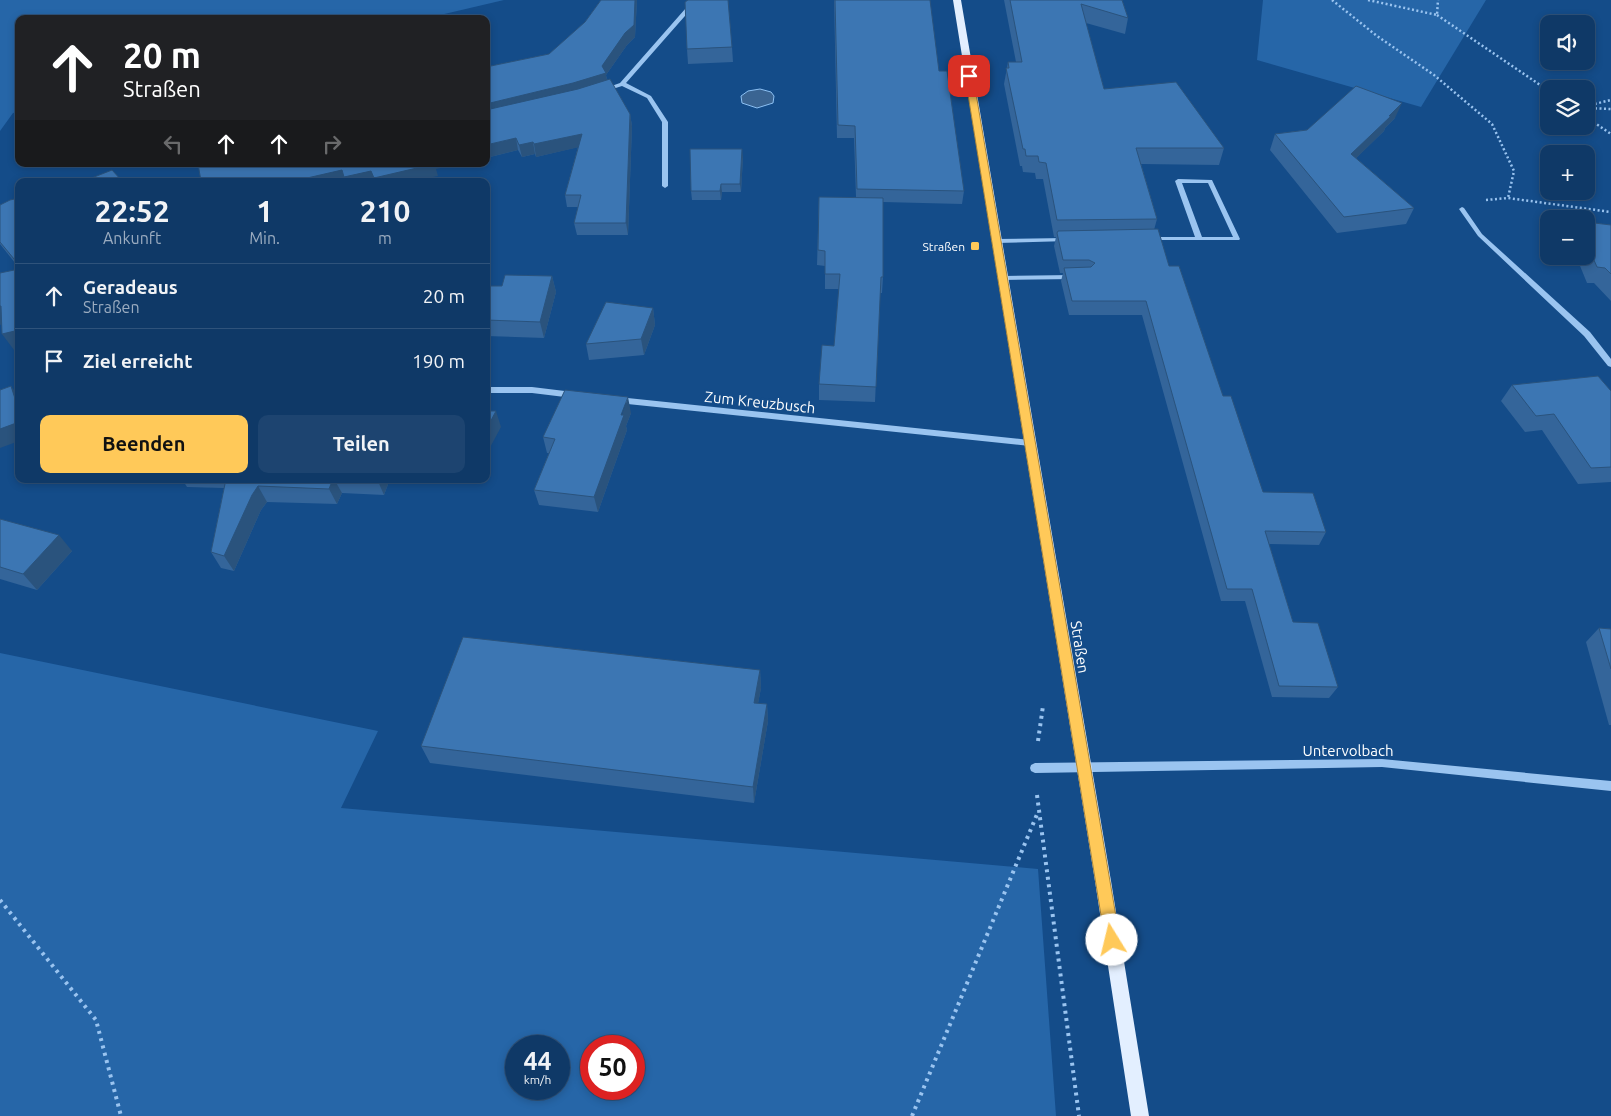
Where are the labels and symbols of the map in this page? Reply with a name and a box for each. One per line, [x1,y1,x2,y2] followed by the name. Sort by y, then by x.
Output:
[948,55,990,97] pin
[923,240,965,253] place label: Straßen
[969,240,981,252] marker: Straßen
[704,388,816,416] street label: Zum Kreuzbusch
[1067,619,1093,675] street label: Straßen
[1303,742,1394,759] street label: Untervolbach
[1085,913,1137,965] position arrow
[580,1035,645,1100] speed limit sign: 50

